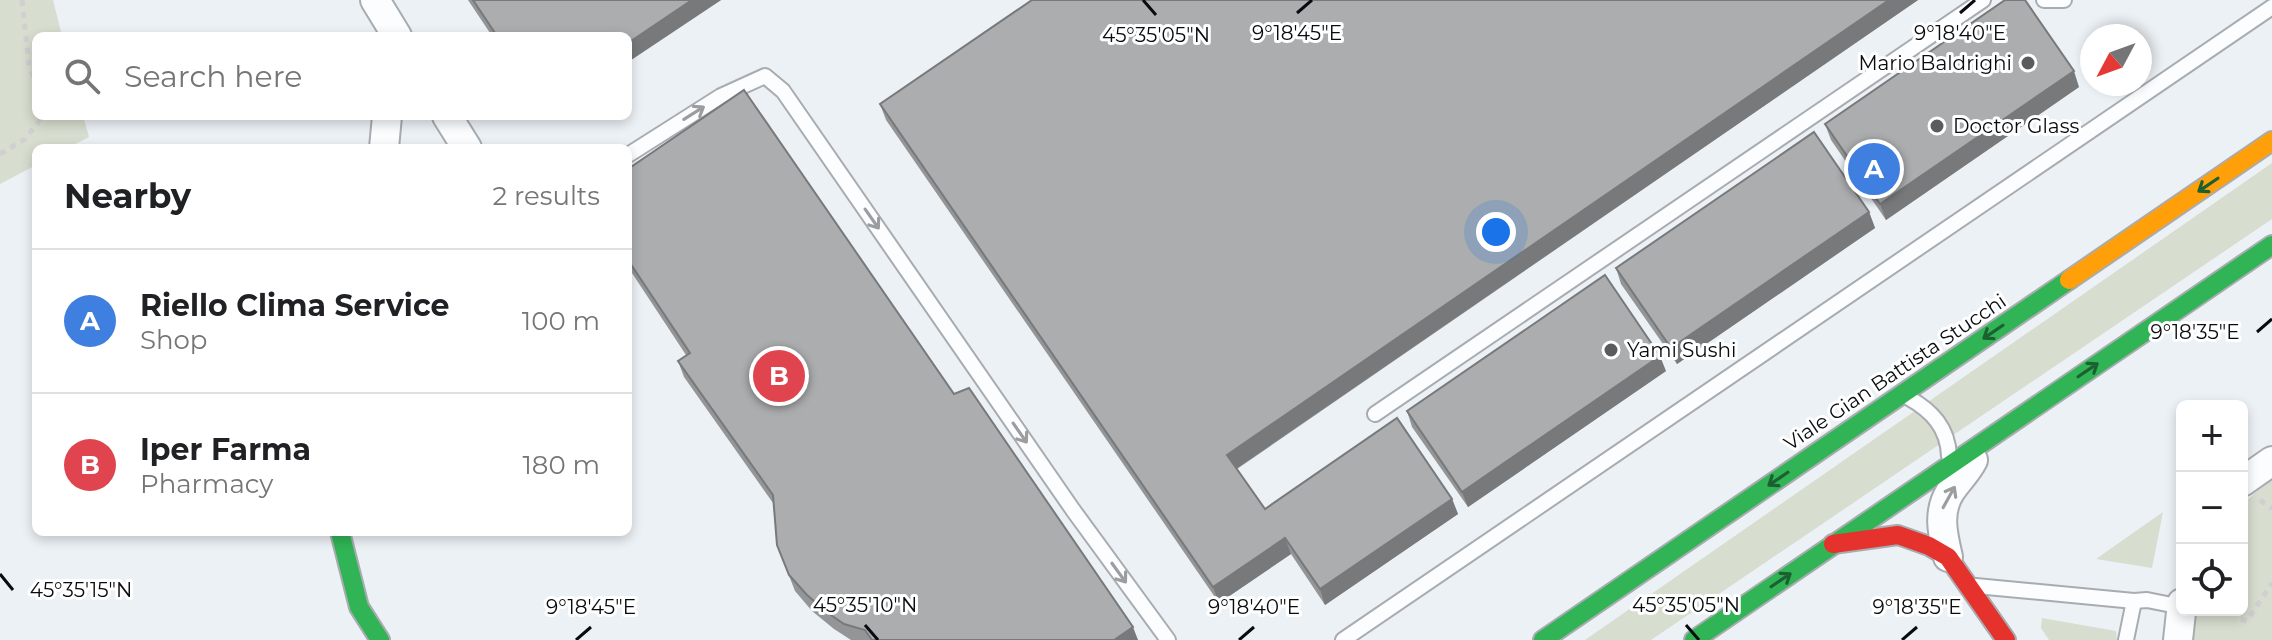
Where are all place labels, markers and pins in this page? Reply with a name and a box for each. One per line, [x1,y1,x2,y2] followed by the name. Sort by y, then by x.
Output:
[1858,51,2012,75] place label: Mario Baldrighi
[2019,54,2037,72] marker: Mario Baldrighi
[1953,114,2079,138] place label: Doctor Glass
[1928,117,1946,135] marker: Doctor Glass
[1848,139,1900,199] pin: A
[1627,338,1736,362] place label: Yami Sushi
[1602,341,1620,359] marker: Yami Sushi
[753,346,805,406] pin: B

